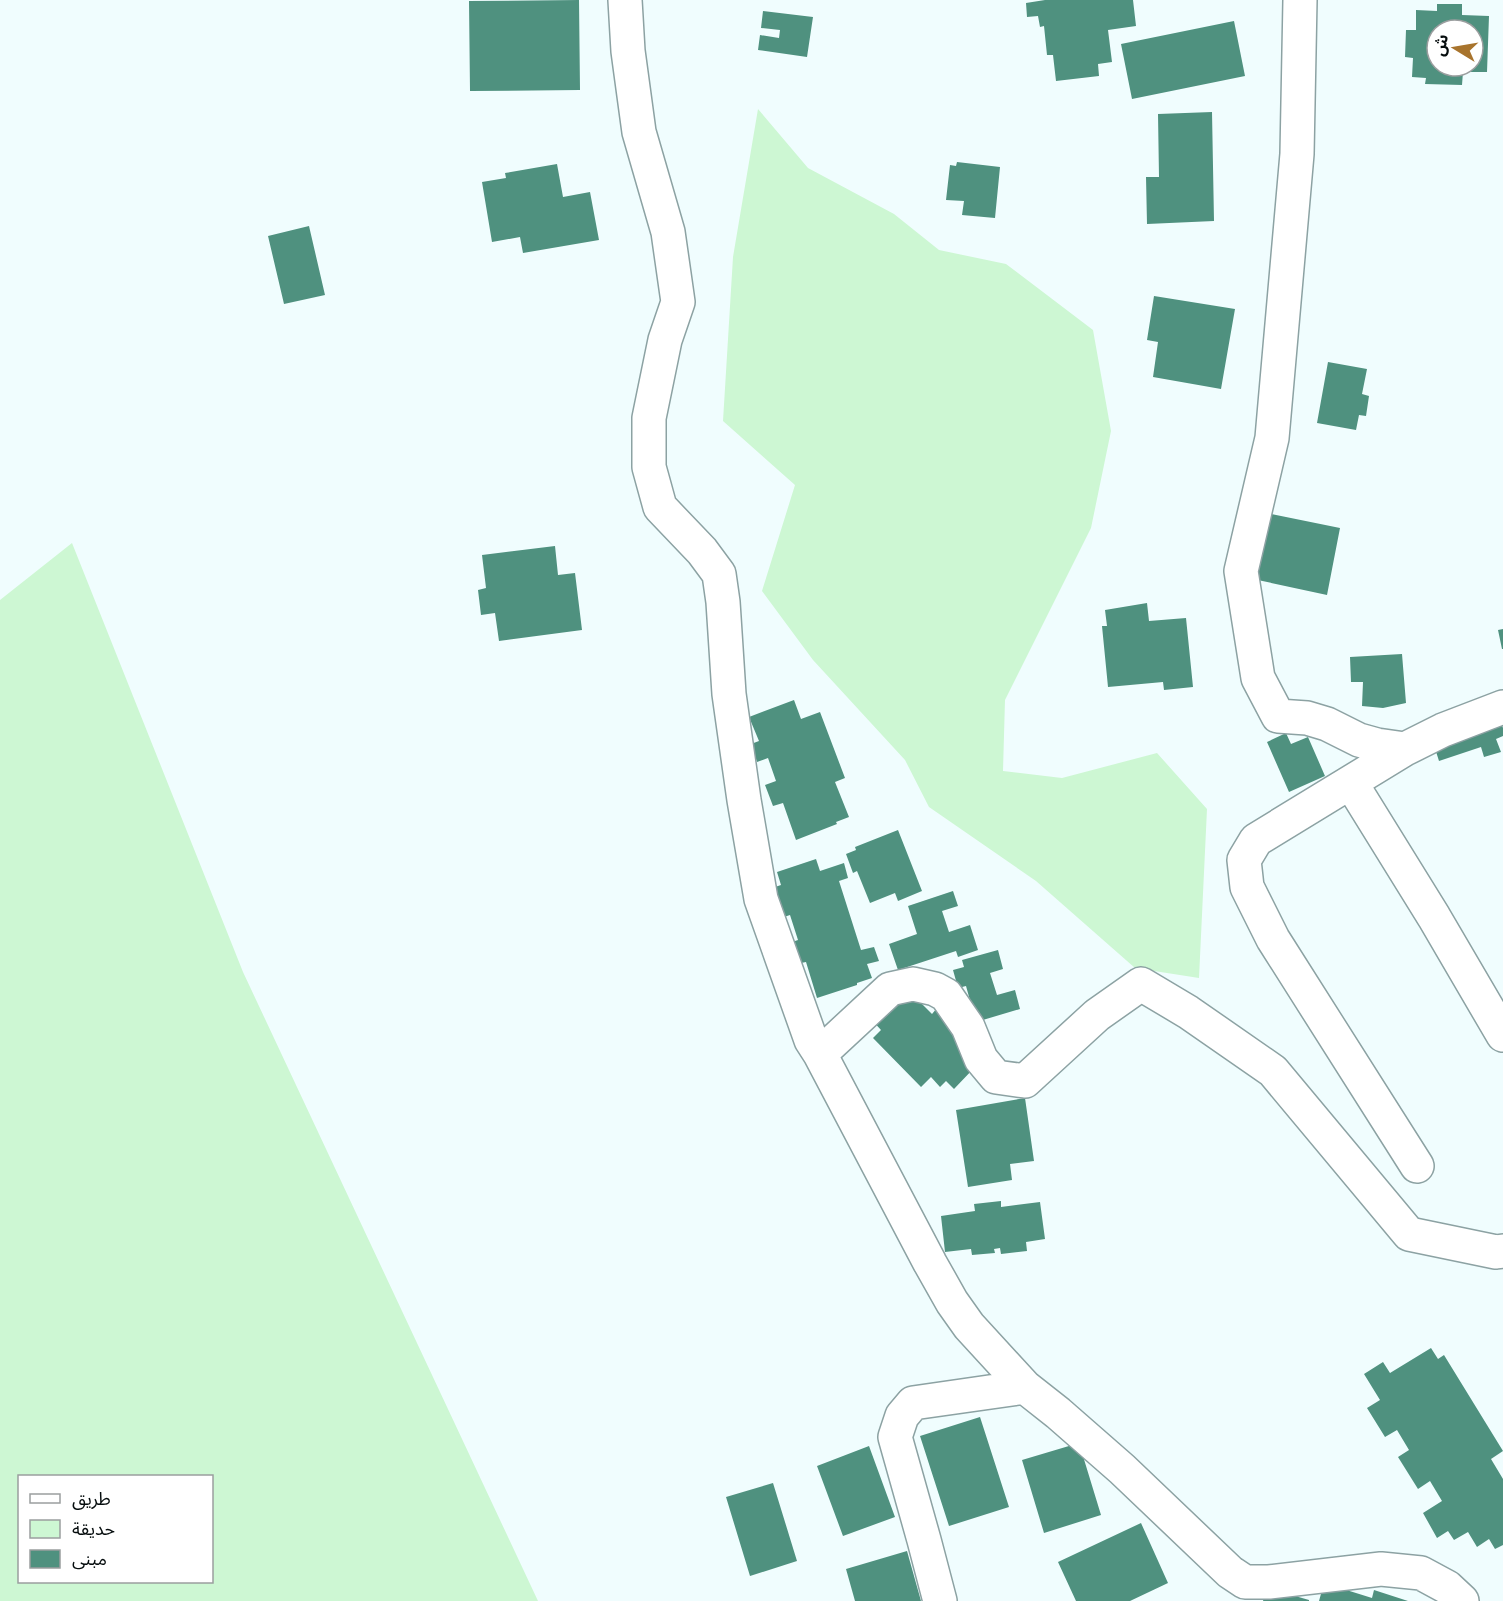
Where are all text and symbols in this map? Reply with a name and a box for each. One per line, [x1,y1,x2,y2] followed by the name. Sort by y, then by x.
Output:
[1425,18,1485,78] north arrow
[1429,33,1452,58] text: ش
[18,1475,213,1583] legend
[72,1488,111,1510] text: طريق
[72,1518,115,1540] text: حديقة
[72,1548,107,1570] text: مبنى

